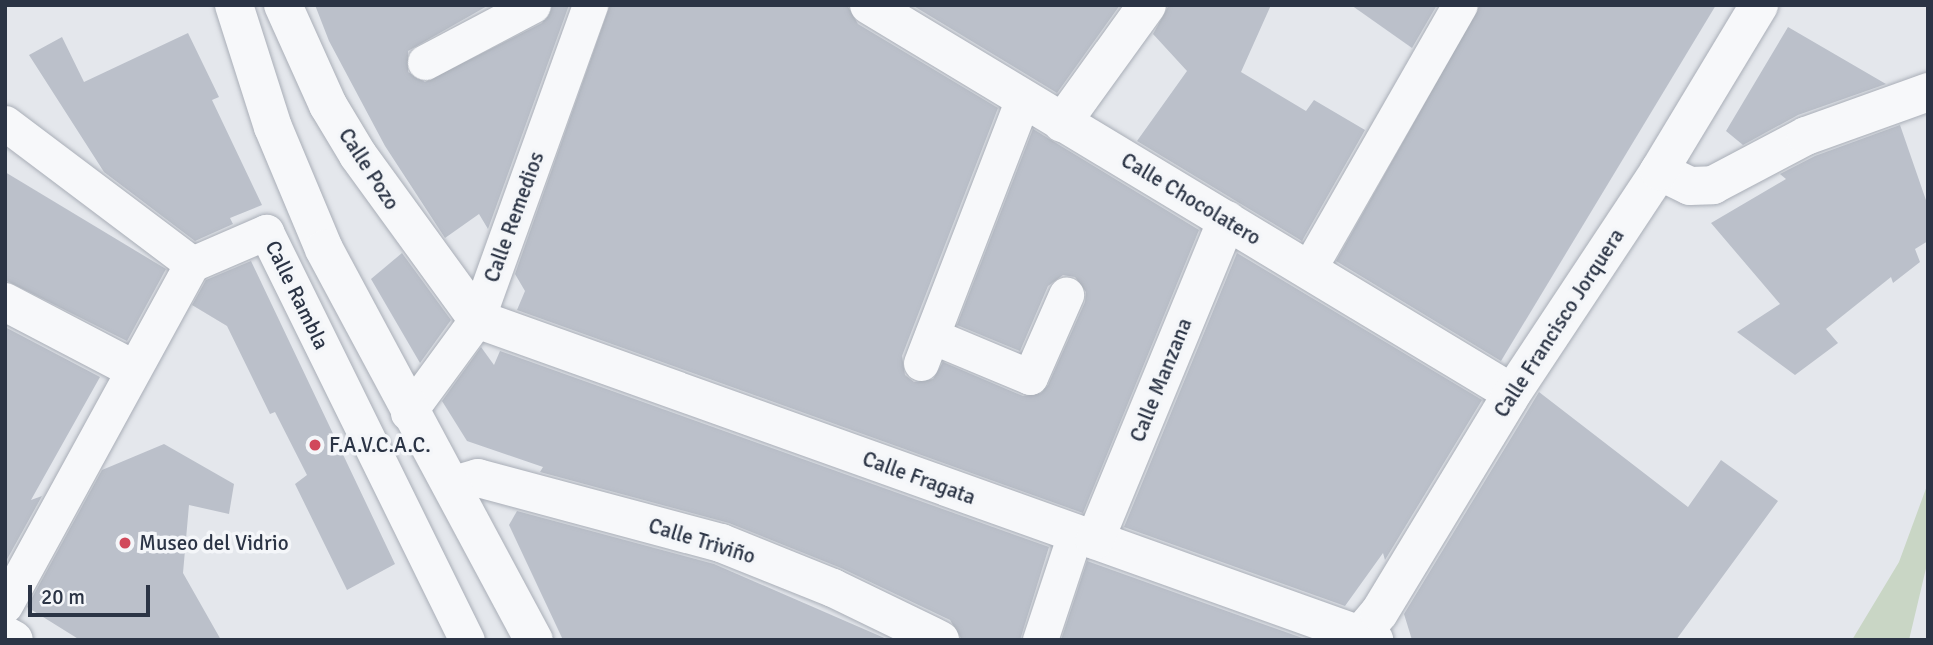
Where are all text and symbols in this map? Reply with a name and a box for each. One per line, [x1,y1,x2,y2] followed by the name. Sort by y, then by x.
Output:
[333,124,405,214] street label: Calle Pozo
[1117,147,1265,251] street label: Calle Chocolatero
[479,148,549,286] street label: Calle Remedios
[1489,224,1629,422] street label: Calle Francisco Jorquera
[260,236,334,354] street label: Calle Rambla
[1125,314,1197,446] street label: Calle Manzana
[329,432,431,458] place label: F.A.V.C.A.C.
[307,437,323,453] marker: F.A.V.C.A.C.
[859,446,979,510] street label: Calle Fragata
[646,513,758,569] street label: Calle Triviño
[139,530,289,556] place label: Museo del Vidrio
[117,535,133,551] marker: Museo del Vidrio
[32,572,154,616] scale bar
[41,584,85,610] text: 20 m

